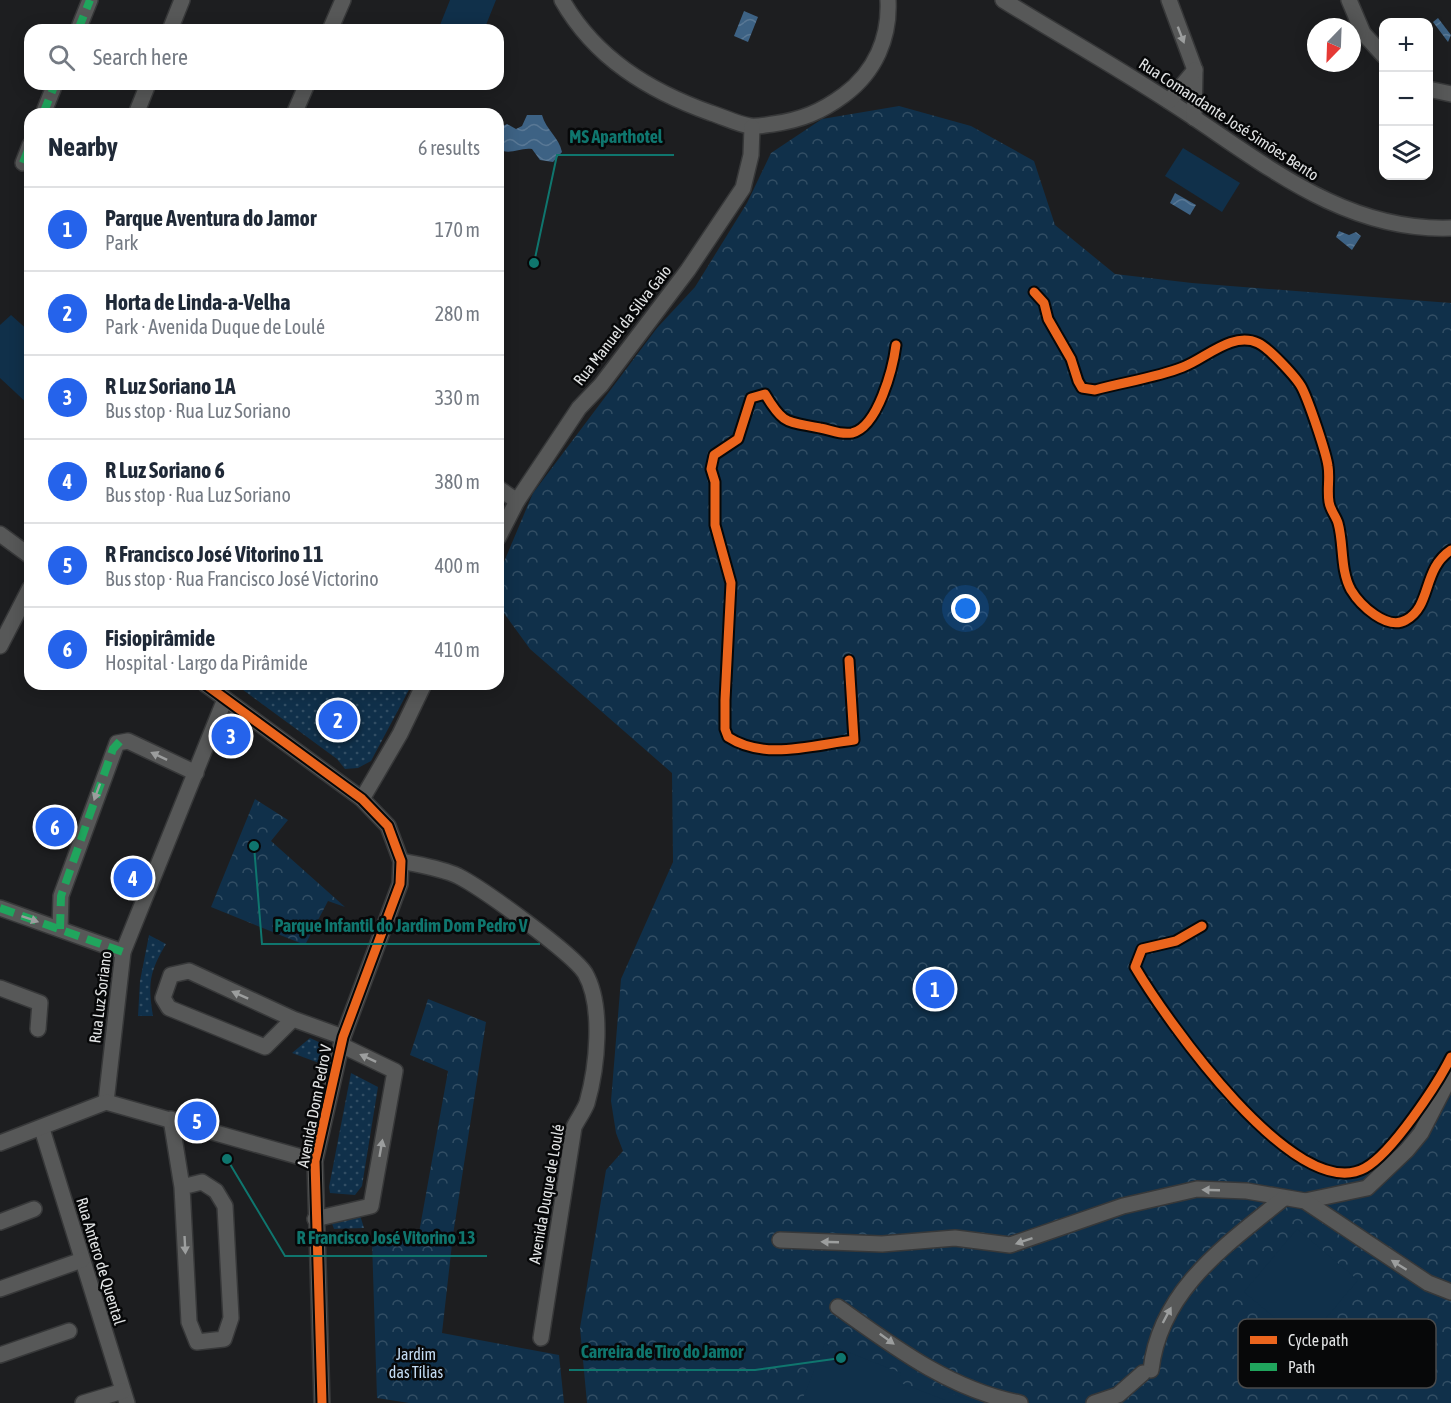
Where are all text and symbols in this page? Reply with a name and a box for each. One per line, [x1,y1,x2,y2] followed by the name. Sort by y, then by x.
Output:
[1307,18,1361,72] north arrow
[1379,18,1433,180] map controls
[1379,18,1433,72] button: +
[24,24,504,90] search box
[1177,26,1187,44] one-way arrow
[45,41,78,74] icon: search
[93,44,188,70] text: Search here
[1136,54,1322,184] street label: Rua Comandante José Simões Bento
[1379,72,1433,126] button: −
[557,119,674,155] callout: MS Aparthotel
[569,126,663,147] text: MS Aparthotel
[1379,126,1433,180] button: layers
[48,132,118,162] text: Nearby
[418,136,480,159] text: 6 results
[105,205,316,231] text: Parque Aventura do Jamor
[63,218,72,241] text: 1
[435,218,480,241] text: 170 m
[105,231,138,254] text: Park
[569,261,675,389] street label: Rua Manuel da Silva Gaio
[105,289,290,315] text: Horta de Linda-a-Velha
[63,302,72,325] text: 2
[435,302,480,325] text: 280 m
[105,315,325,338] text: Park · Avenida Duque de Loulé
[105,373,236,399] text: R Luz Soriano 1A
[63,386,72,409] text: 3
[435,386,480,409] text: 330 m
[105,399,291,422] text: Bus stop · Rua Luz Soriano
[105,457,225,483] text: R Luz Soriano 6
[63,470,72,493] text: 4
[435,470,480,493] text: 380 m
[105,483,291,506] text: Bus stop · Rua Luz Soriano
[105,541,324,567] text: R Francisco José Vitorino 11
[63,554,72,577] text: 5
[435,554,480,577] text: 400 m
[105,567,379,590] text: Bus stop · Rua Francisco José Victorino
[951,594,980,623] your location
[105,625,215,651] text: Fisiopirâmide
[63,638,72,661] text: 6
[435,638,480,661] text: 410 m
[105,651,308,674] text: Hospital · Largo da Pirâmide
[318,698,358,742] pin: 2
[212,714,250,758] pin: 3
[150,751,167,760] one-way arrow
[91,783,101,801] one-way arrow
[36,804,74,850] pin: 6
[114,856,152,900] pin: 4
[262,908,540,944] callout: Parque Infantil do Jardim Dom Pedro V
[21,914,39,924] one-way arrow
[274,915,528,936] text: Parque Infantil do Jardim Dom Pedro V
[85,950,115,1044] street label: Rua Luz Soriano
[916,966,954,1012] pin: 1
[231,990,248,999] one-way arrow
[293,1043,335,1169] street label: Avenida Dom Pedro V
[359,1054,376,1063] one-way arrow
[178,1098,216,1144] pin: 5
[525,1123,568,1265] street label: Avenida Duque de Loulé
[377,1138,386,1157] one-way arrow
[1201,1185,1220,1194] one-way arrow
[73,1195,129,1328] street label: Rua Antero de Quental
[285,1220,487,1256] callout: R Francisco José Vitorino 13
[297,1227,475,1248] text: R Francisco José Vitorino 13
[180,1236,190,1255] one-way arrow
[1015,1236,1033,1246] one-way arrow
[821,1238,840,1247] one-way arrow
[1391,1259,1408,1270] one-way arrow
[1163,1306,1172,1323] one-way arrow
[1238,1319,1436,1388] legend
[1288,1331,1348,1350] text: Cycle path
[878,1333,894,1345] one-way arrow
[569,1334,755,1370] callout: Carreira de Tiro do Jamor
[581,1341,744,1362] text: Carreira de Tiro do Jamor
[389,1345,443,1381] park label: Jardim das Tílias
[1288,1358,1315,1376] text: Path

